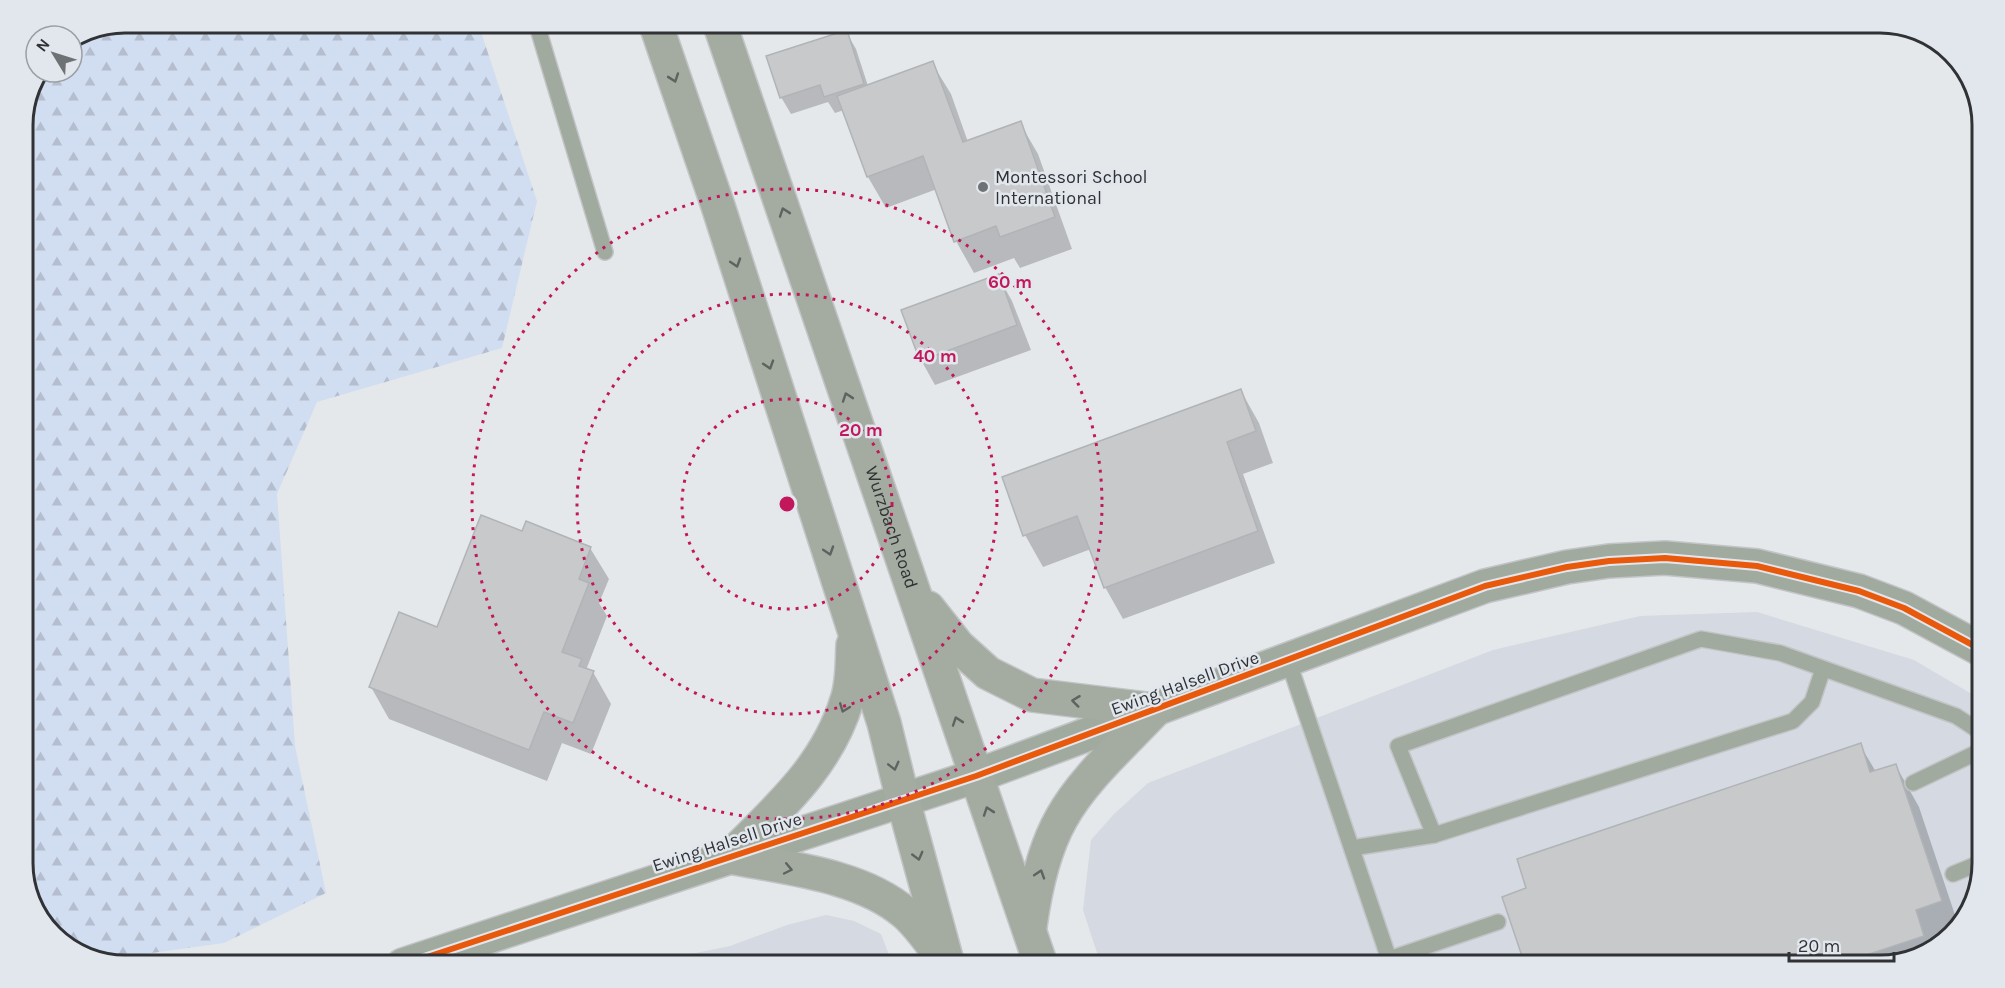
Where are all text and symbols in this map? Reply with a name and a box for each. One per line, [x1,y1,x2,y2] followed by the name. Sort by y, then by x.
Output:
[24,24,84,84] north arrow
[32,35,54,55] text: N
[667,72,680,83] one-way arrow
[995,166,1148,209] place label: Montessori School International
[976,180,990,194] marker: Montessori School International
[779,207,791,218] one-way arrow
[729,257,742,268] one-way arrow
[988,271,1032,293] text: 60 m
[913,345,957,367] text: 40 m
[762,359,774,370] one-way arrow
[841,392,854,403] one-way arrow
[839,419,883,441] text: 20 m
[860,463,923,592] street label: Wurzbach Road
[777,494,797,514] centre of rings
[822,545,834,556] one-way arrow
[1108,646,1262,720] street label: Ewing Halsell Drive
[1072,695,1081,707] one-way arrow
[839,702,852,713] one-way arrow
[952,716,965,727] one-way arrow
[887,761,900,771] one-way arrow
[983,806,995,817] one-way arrow
[649,807,805,877] street label: Ewing Halsell Drive
[911,851,923,861] one-way arrow
[782,862,792,875] one-way arrow
[1033,869,1045,880] one-way arrow
[1789,925,1894,963] scale bar
[1798,935,1840,957] text: 20 m

